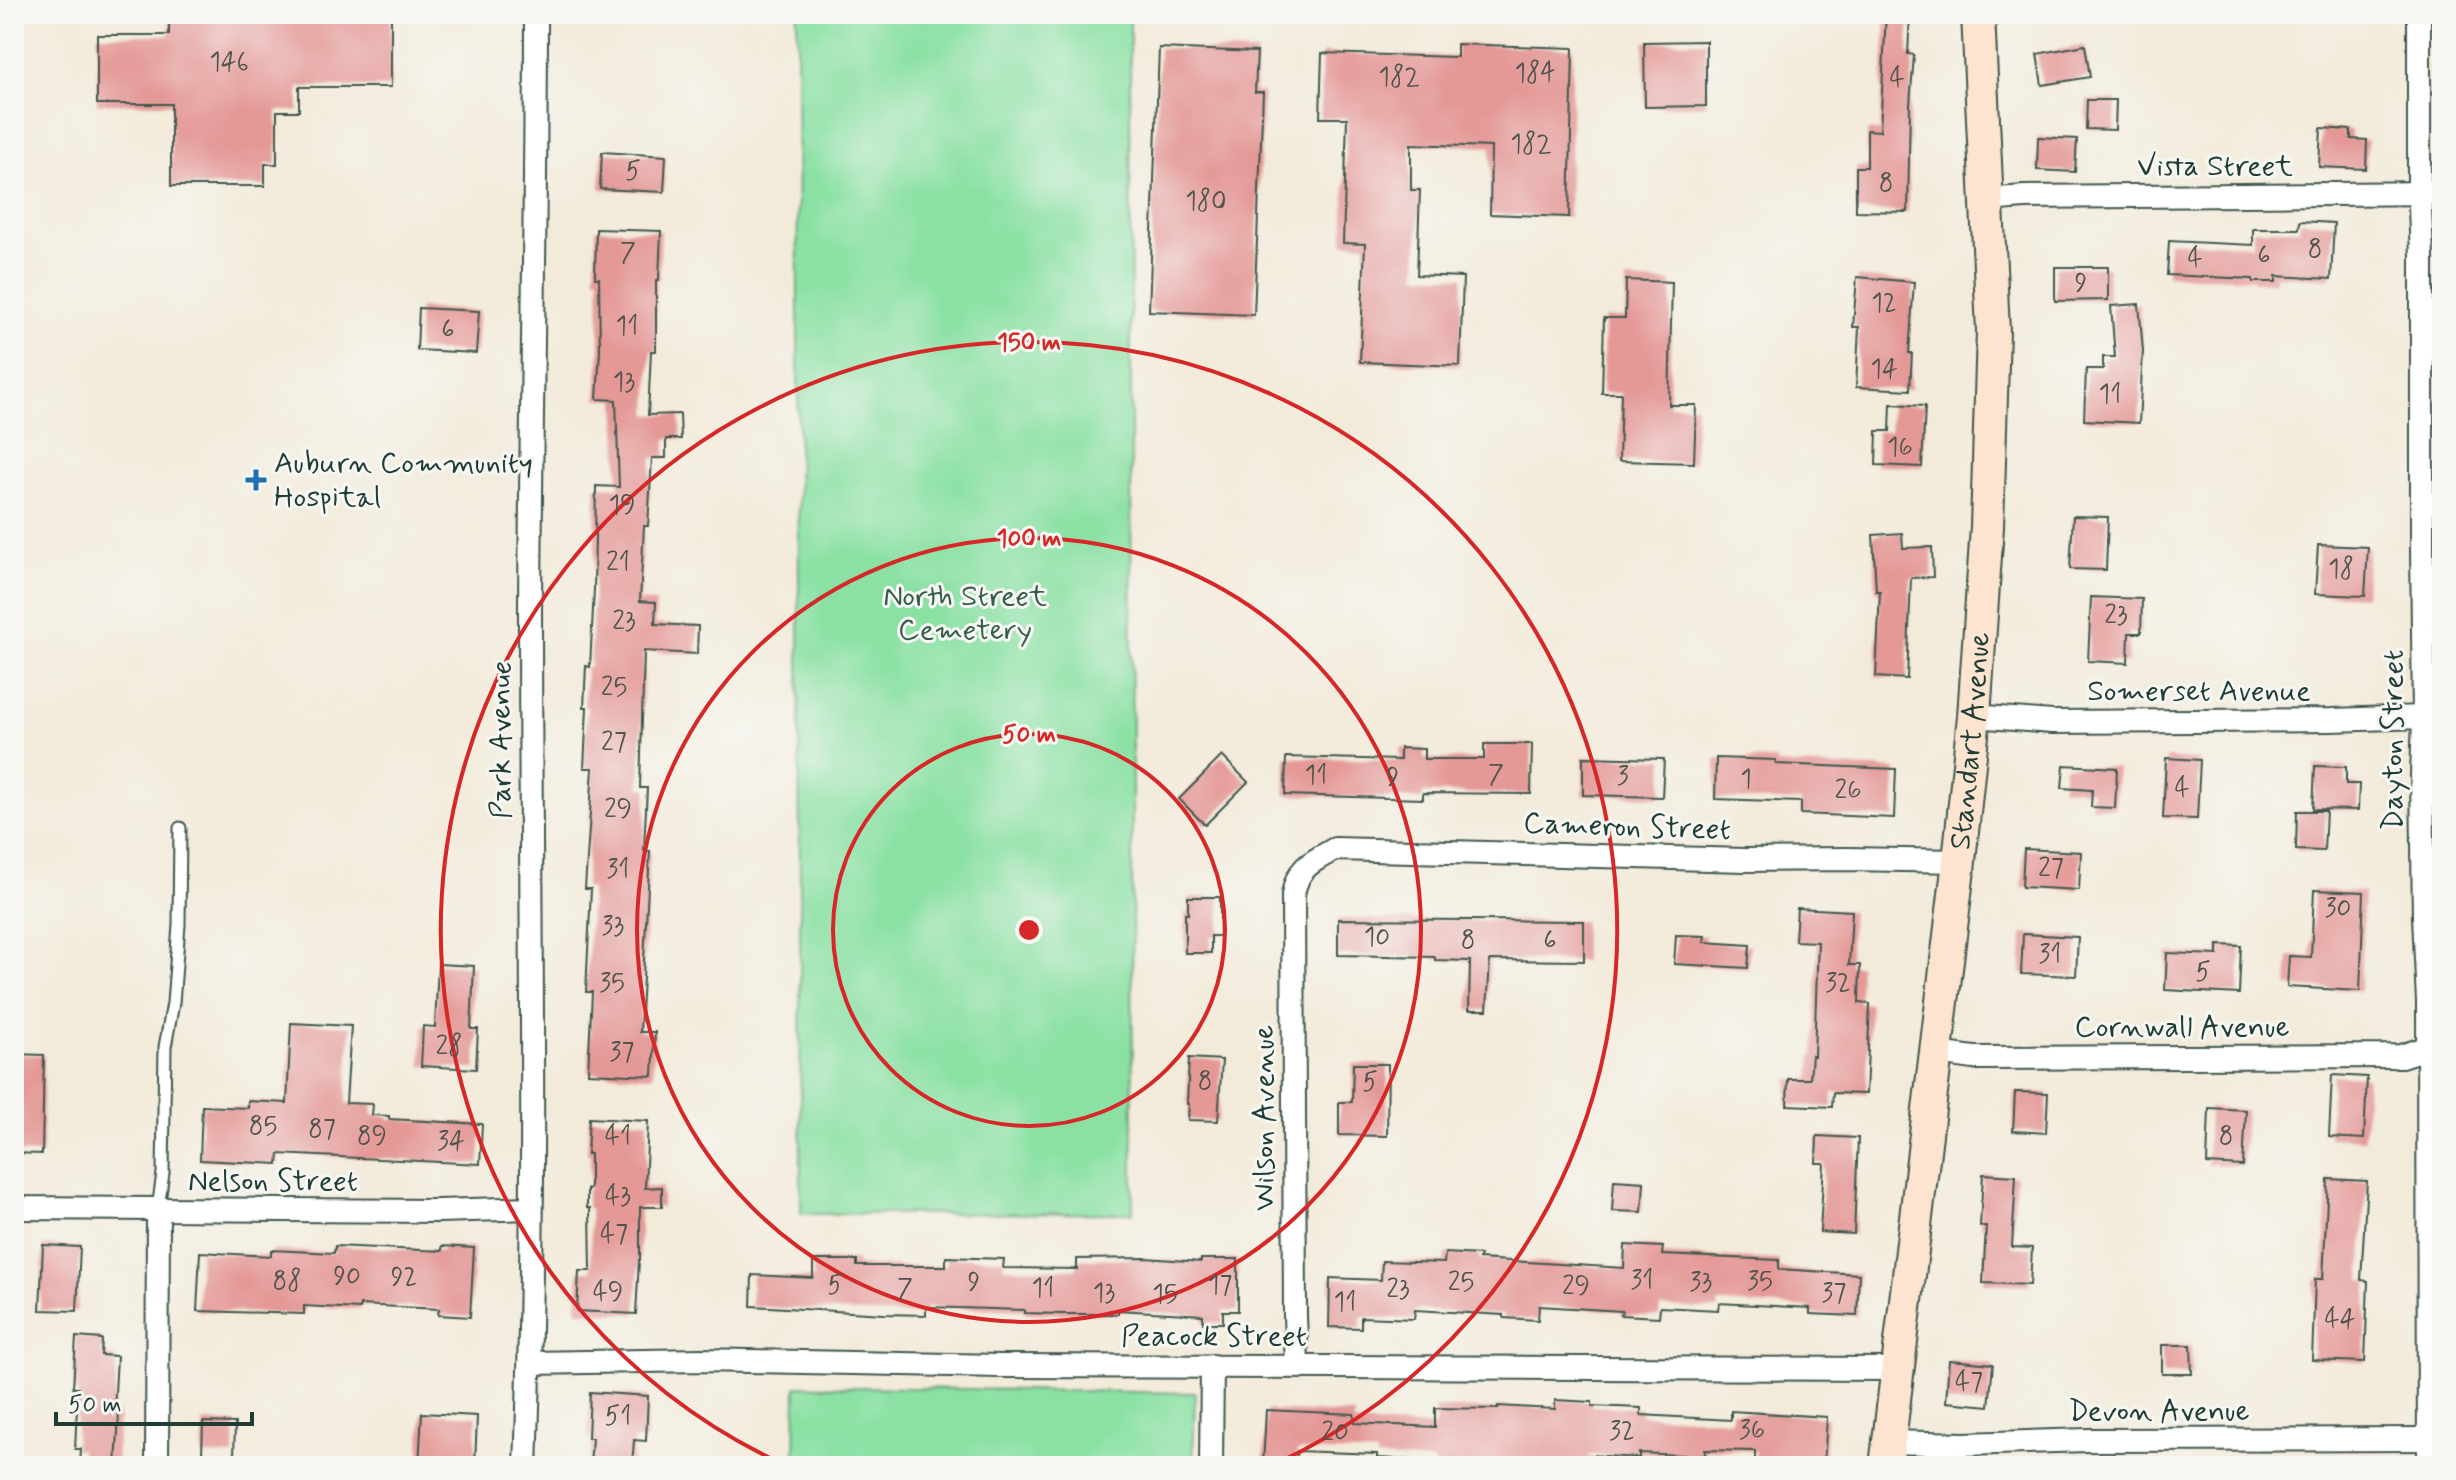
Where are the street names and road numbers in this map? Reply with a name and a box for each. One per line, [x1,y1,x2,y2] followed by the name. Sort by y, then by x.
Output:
[2137,147,2293,186] street label: Vista Street
[1941,631,1999,852] street label: Standart Avenue
[2374,650,2413,830] street label: Dayton Street
[482,661,521,819] street label: Park Avenue
[2087,672,2311,711] street label: Somerset Avenue
[1523,804,1731,850] street label: Cameron Street
[2074,1008,2290,1047] street label: Cornwall Avenue
[1245,1025,1284,1211] street label: Wilson Avenue
[188,1162,358,1201] street label: Nelson Street
[1121,1317,1307,1356] street label: Peacock Street
[2068,1392,2250,1431] street label: Devon Avenue

